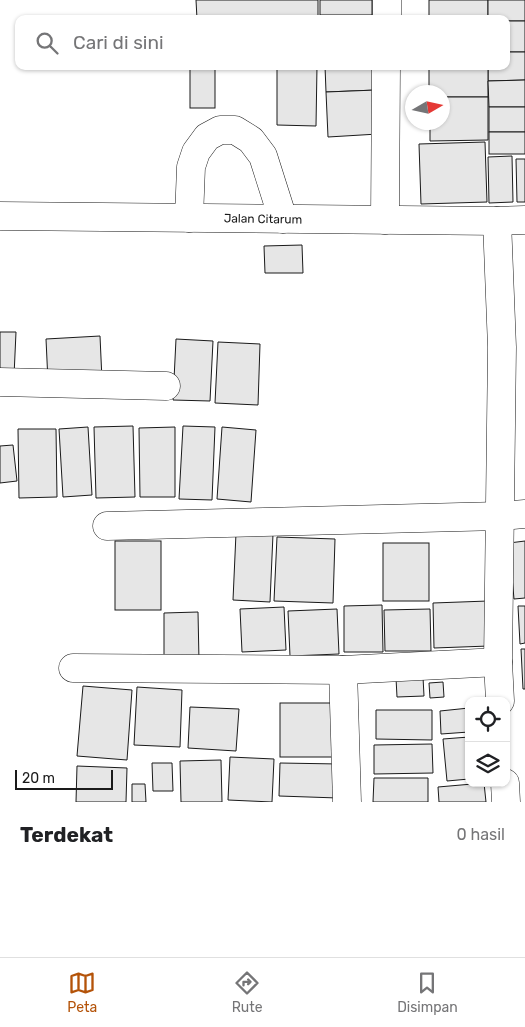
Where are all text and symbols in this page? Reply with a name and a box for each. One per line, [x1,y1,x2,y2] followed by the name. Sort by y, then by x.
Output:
[15,15,510,70] search box
[33,29,61,57] icon: search
[73,31,164,54] text: Cari di sini
[405,85,450,130] north arrow
[224,211,302,227] street label: Jalan Citarum
[465,697,510,787] map controls
[465,697,510,742] button: locate
[465,742,510,787] button: layers
[15,767,112,790] scale bar
[22,770,55,787] text: 20 m
[20,822,113,847] text: Terdekat
[456,825,505,844] text: 0 hasil
[67,969,97,1016] tab: Peta
[232,969,263,1016] tab: Rute
[397,969,458,1016] tab: Disimpan

